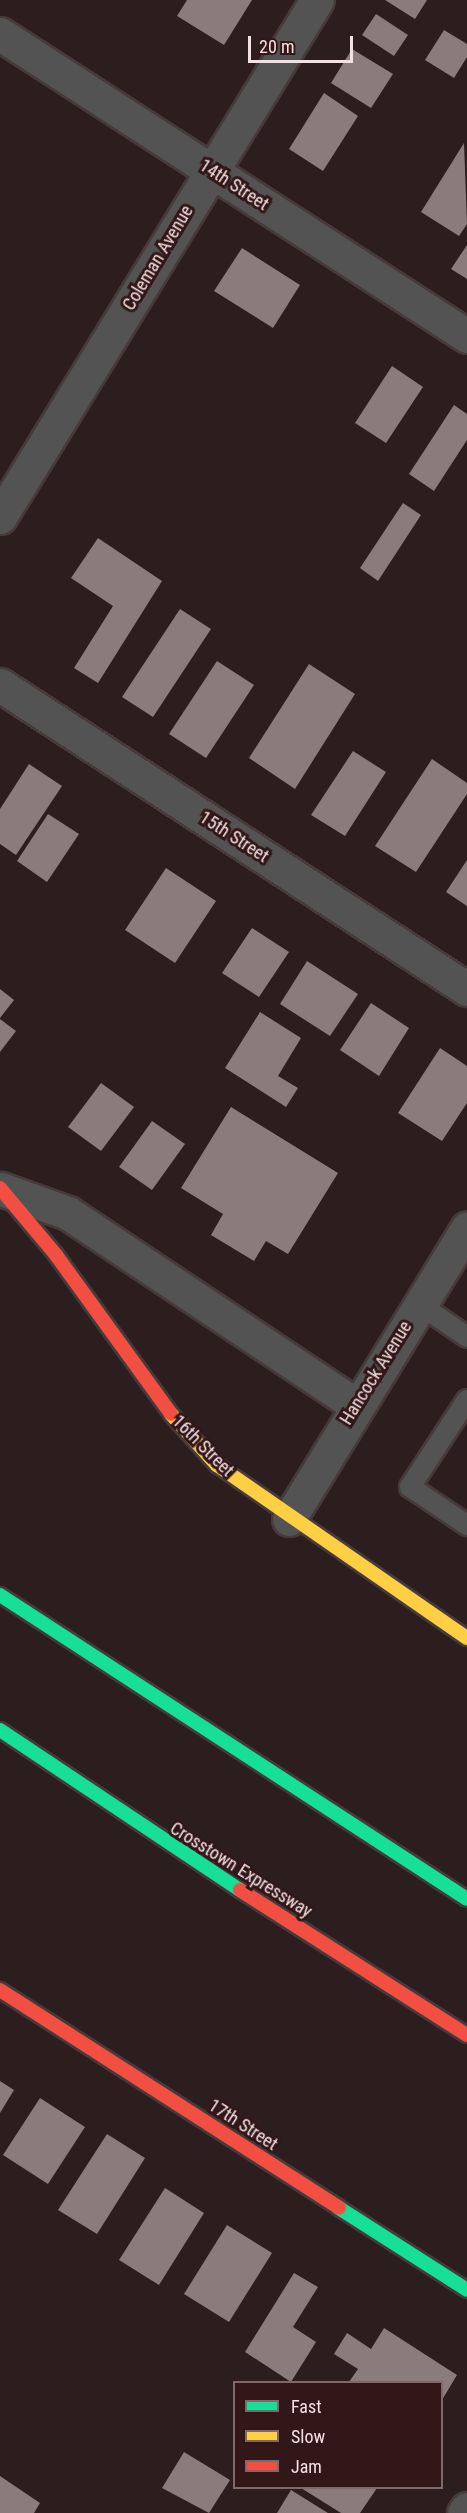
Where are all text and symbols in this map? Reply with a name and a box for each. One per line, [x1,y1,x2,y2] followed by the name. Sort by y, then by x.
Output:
[251,24,356,62] scale bar
[259,36,294,57] text: 20 m
[195,155,273,215] street label: 14th Street
[118,202,198,314] street label: Coleman Avenue
[195,807,273,867] street label: 15th Street
[336,1317,416,1429] street label: Hancock Avenue
[168,1411,238,1481] street label: 16th Street
[166,1818,316,1922] street label: Crosstown Expressway
[204,2095,282,2155] street label: 17th Street
[233,2381,443,2489] legend
[291,2396,322,2417] text: Fast
[291,2426,325,2447] text: Slow
[291,2456,322,2477] text: Jam

